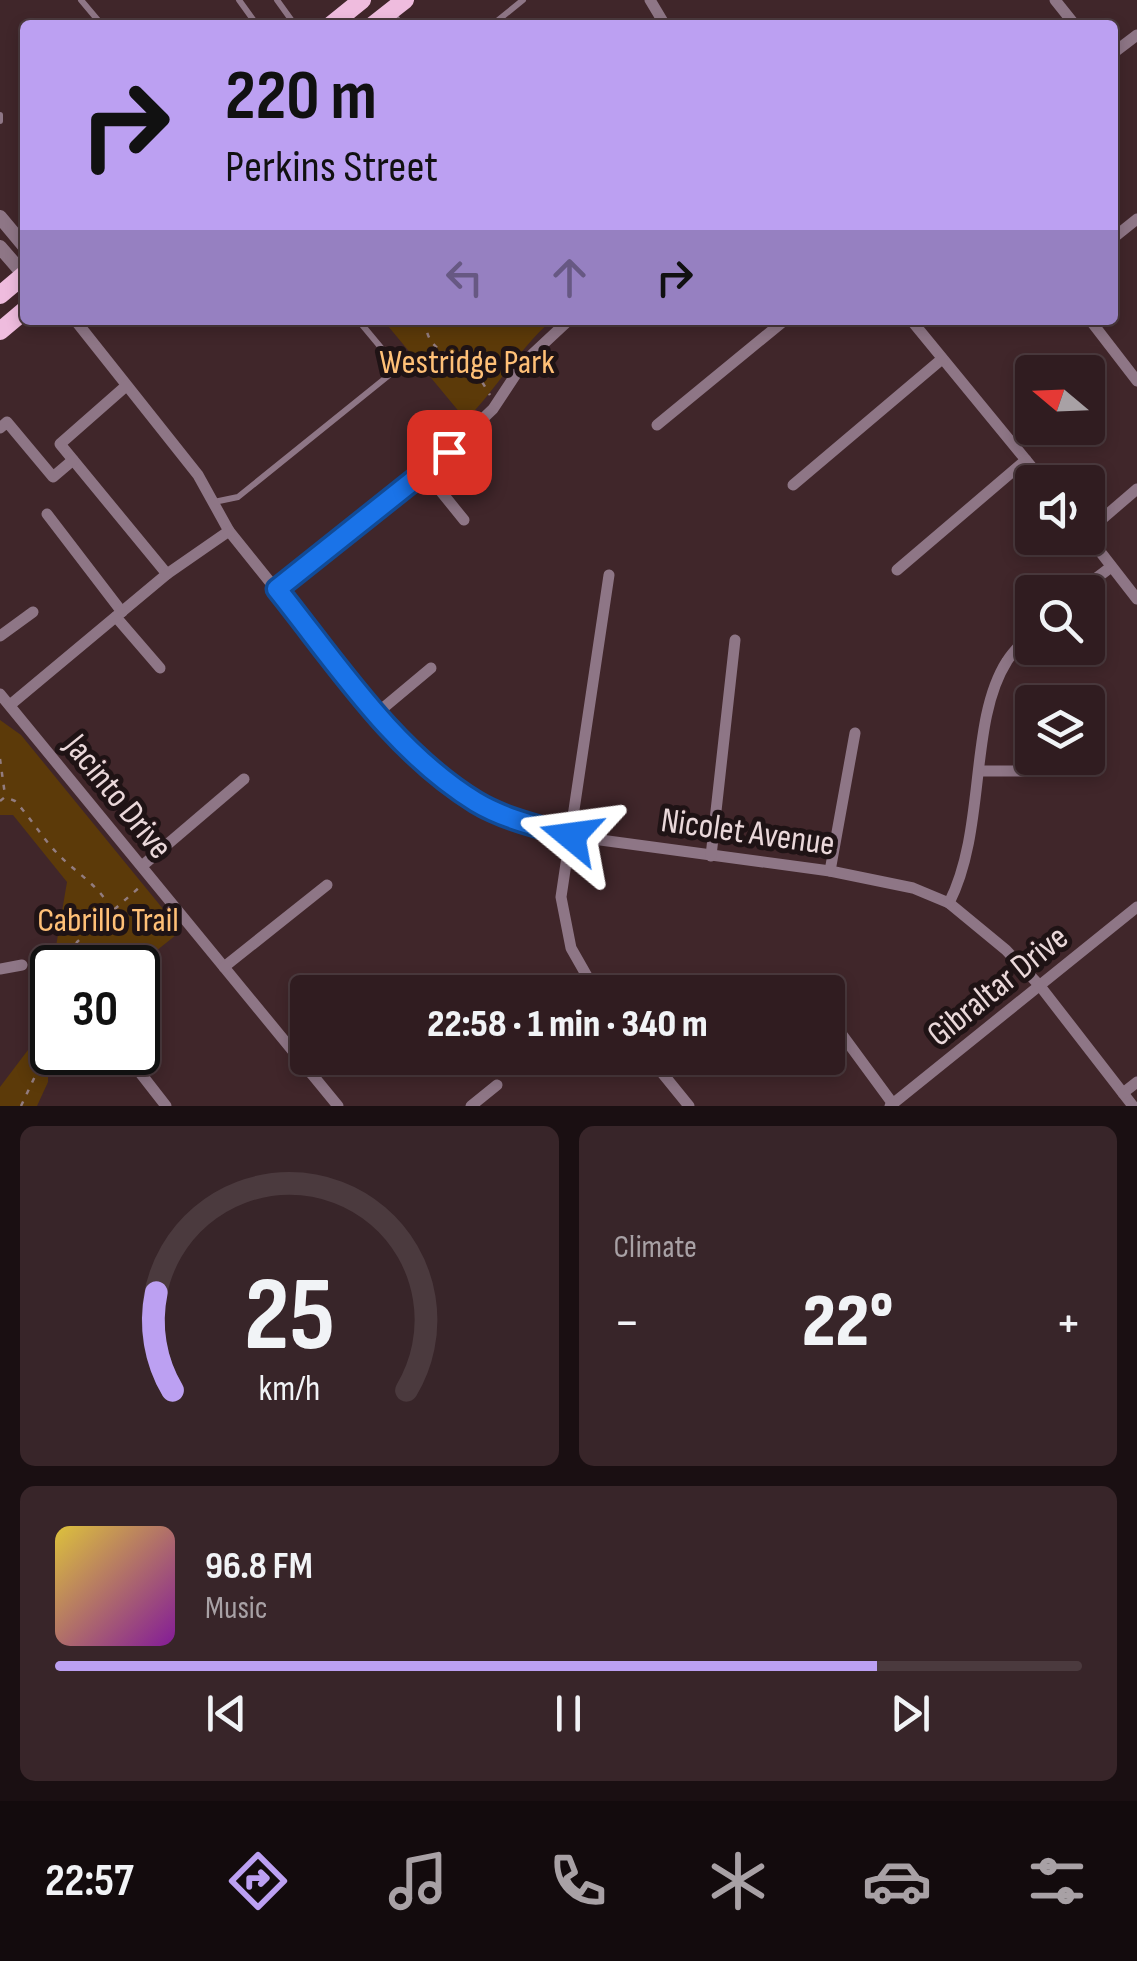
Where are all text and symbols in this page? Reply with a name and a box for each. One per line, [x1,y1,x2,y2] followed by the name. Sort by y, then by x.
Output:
[225,55,377,139] text: 220 m
[60,60,190,190] icon: right
[225,140,438,195] text: Perkins Street
[437,250,492,305] icon: left
[542,250,597,305] icon: ahead
[647,250,702,305] icon: right
[379,341,555,384] park label: Westridge Park
[1015,355,1105,445] north arrow
[1015,355,1105,775] map controls
[407,410,492,495] pin
[422,425,477,480] icon: arrive
[1015,465,1105,555] button: sound
[1015,575,1105,665] button: search
[1015,685,1105,775] button: layers
[54,725,181,868] street label: Jacinto Drive
[519,784,623,888] position arrow
[658,799,837,866] street label: Nicolet Avenue
[37,899,179,942] park label: Cabrillo Trail
[919,916,1077,1056] street label: Gibraltar Drive
[30,945,160,1075] speed limit sign: 30
[427,1002,708,1047] text: 22:58 · 1 min · 340 m
[614,1228,697,1267] text: Climate
[244,1254,335,1379] text: 25
[802,1277,894,1368] text: 22°
[614,1290,640,1357] text: −
[1055,1290,1082,1357] text: +
[258,1368,320,1411] text: km/h
[205,1544,313,1589] text: 96.8 FM
[205,1589,268,1628] text: Music
[199,1686,254,1741] icon: previous
[541,1686,596,1741] icon: pause
[883,1686,938,1741] icon: next
[223,1846,293,1916] icon: directions
[383,1846,453,1916] icon: music
[543,1846,613,1916] icon: phone
[703,1846,773,1916] icon: climate
[862,1846,932,1916] icon: car
[1022,1846,1092,1916] icon: filters
[45,1854,134,1909] text: 22:57

